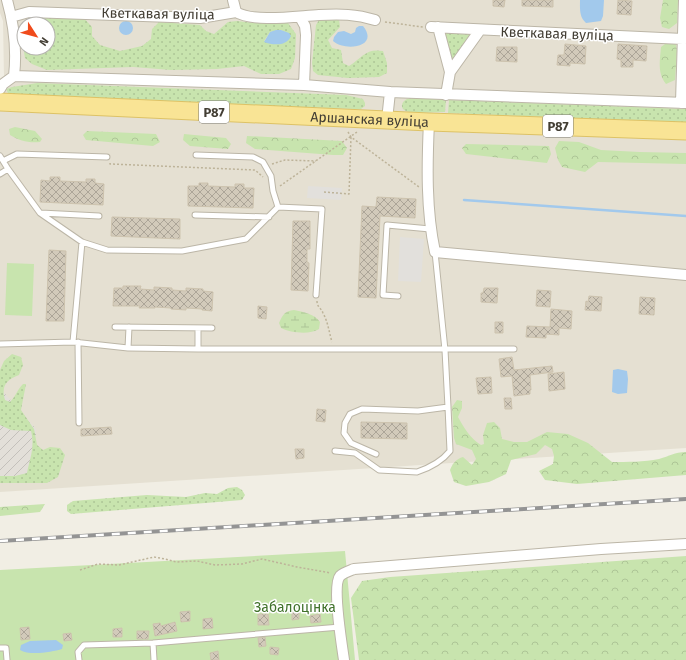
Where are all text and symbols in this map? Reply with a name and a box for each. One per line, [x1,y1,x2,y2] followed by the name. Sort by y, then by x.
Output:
[101,5,215,23] street label: Кветкавая вуліца
[16,16,56,56] north arrow
[500,24,614,44] street label: Кветкавая вуліца
[36,35,51,48] text: N
[199,101,229,123] road number: Р87
[310,108,429,130] street label: Аршанская вуліца
[543,115,573,137] road number: Р87
[254,599,336,616] park label: Забалоцінка

